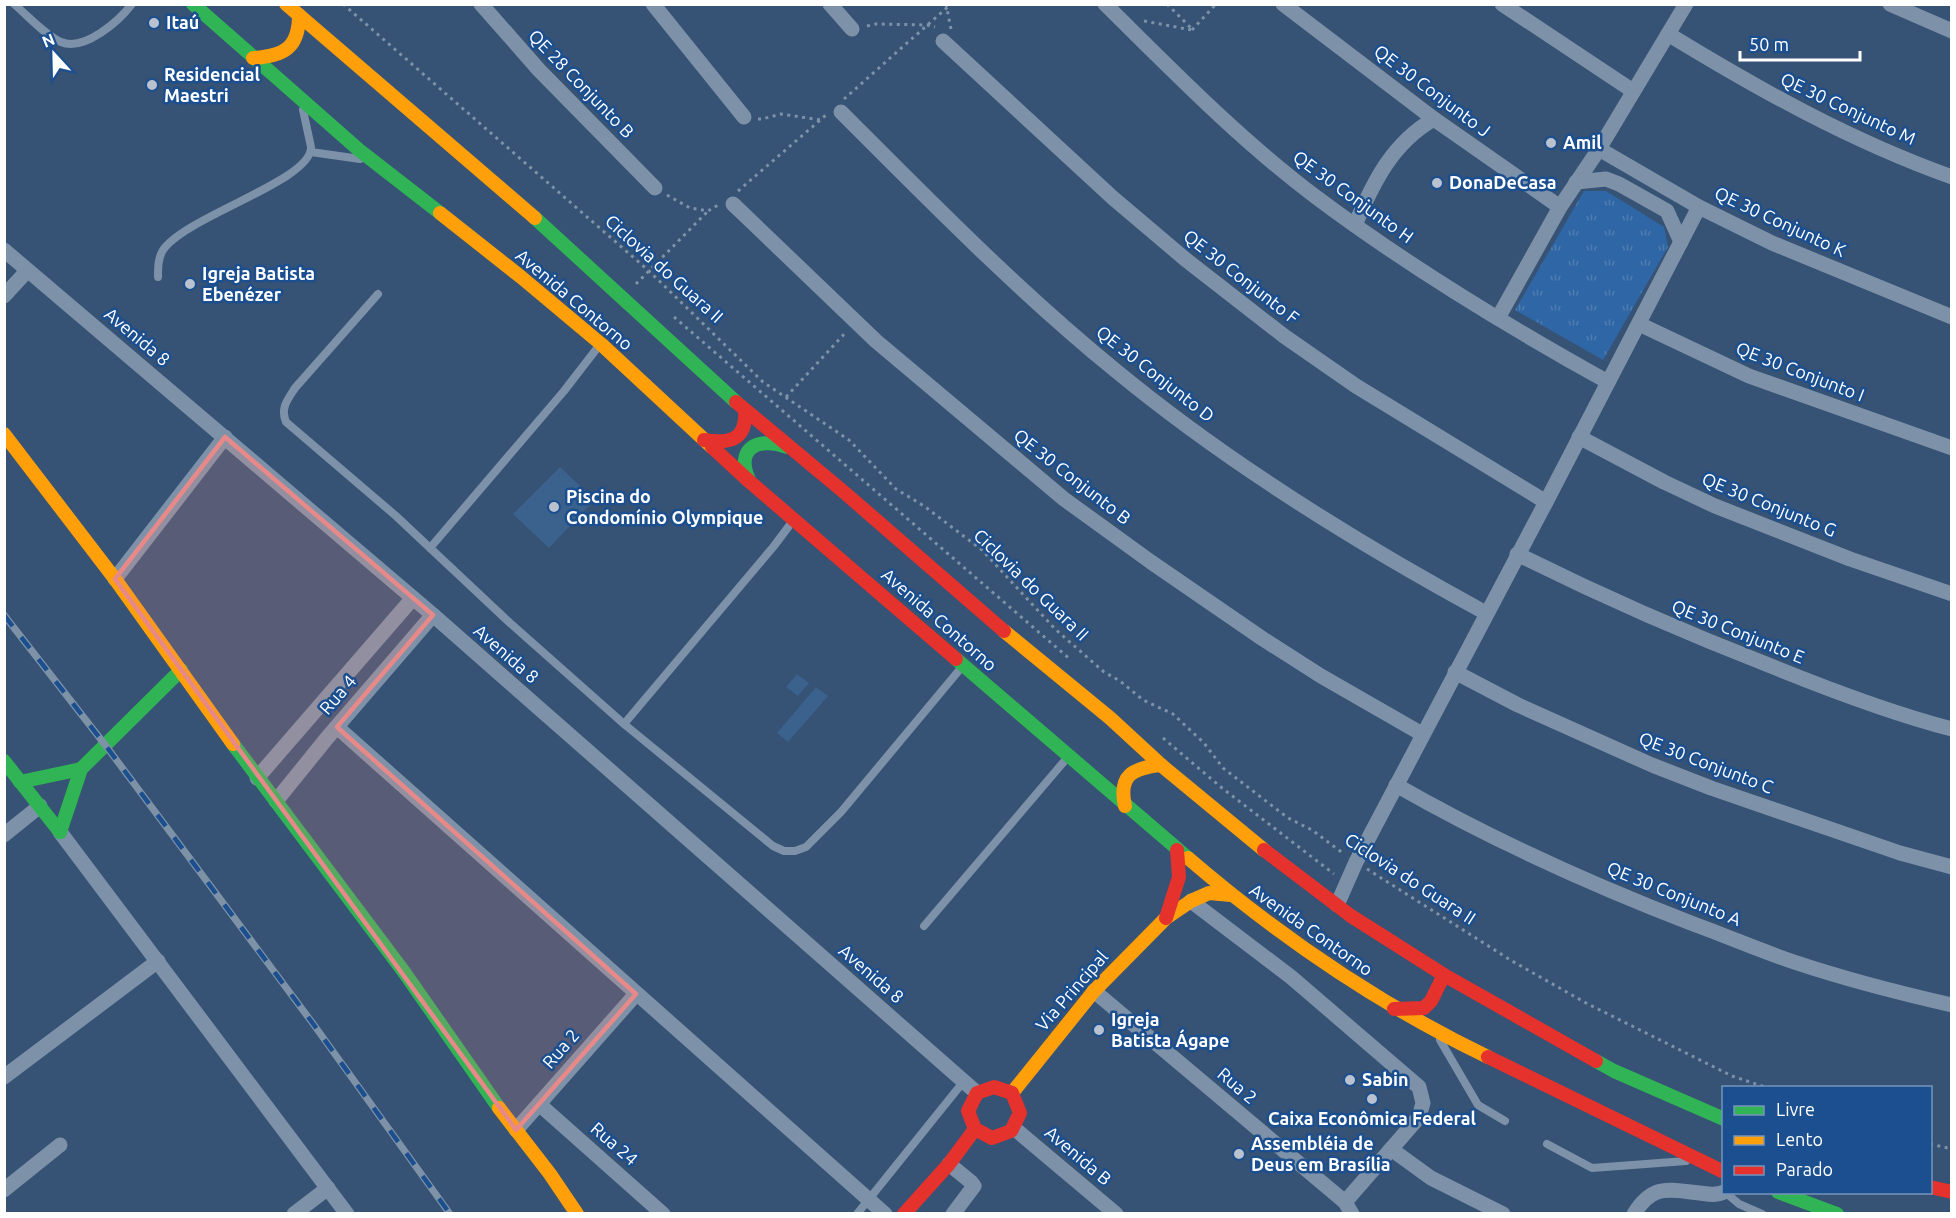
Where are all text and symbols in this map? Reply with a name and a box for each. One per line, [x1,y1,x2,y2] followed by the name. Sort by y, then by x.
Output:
[166,12,199,32] place label: Itaú
[147,16,161,30] marker: Itaú
[24,24,84,84] north arrow
[1740,24,1860,62] scale bar
[524,25,638,142] street label: QE 28 Conjunto B
[39,30,57,51] text: N
[1749,34,1789,54] text: 50 m
[1370,40,1494,141] street label: QE 30 Conjunto J
[164,64,261,105] place label: Residencial Maestri
[1777,68,1919,149] street label: QE 30 Conjunto M
[145,78,159,92] marker: Residencial Maestri
[1563,132,1602,152] place label: Amil
[1544,136,1558,150] marker: Amil
[1289,146,1418,247] street label: QE 30 Conjunto H
[1449,172,1556,192] place label: DonaDeCasa
[1430,176,1444,190] marker: DonaDeCasa
[1711,182,1849,261] street label: QE 30 Conjunto K
[602,210,728,326] street label: Ciclovia do Guara II
[1179,225,1303,328] street label: QE 30 Conjunto F
[512,245,637,354] street label: Avenida Contorno
[202,263,315,304] place label: Igreja Batista Ebenézer
[183,277,197,291] marker: Igreja Batista Ebenézer
[101,303,174,369] street label: Avenida 8
[1092,321,1218,426] street label: QE 30 Conjunto D
[1733,337,1867,406] street label: QE 30 Conjunto I
[1010,424,1135,529] street label: QE 30 Conjunto B
[1699,468,1839,541] street label: QE 30 Conjunto G
[566,486,763,527] place label: Piscina do Condomínio Olympique
[547,500,561,514] marker: Piscina do Condomínio Olympique
[970,524,1093,644] street label: Ciclovia do Guara II
[878,564,1001,675] street label: Avenida Contorno
[1669,595,1808,668] street label: QE 30 Conjunto E
[470,620,543,687] street label: Avenida 8
[315,671,360,718] street label: Rua 4
[1636,727,1776,798] street label: QE 30 Conjunto C
[1342,829,1480,928] street label: Ciclovia do Guara II
[1604,857,1745,930] street label: QE 30 Conjunto A
[1246,879,1377,979] street label: Avenida Contorno
[835,940,908,1007] street label: Avenida 8
[1031,946,1112,1034] street label: Via Principal
[1111,1009,1230,1050] place label: Igreja Batista Ágape
[1092,1023,1106,1037] marker: Igreja Batista Ágape
[538,1025,583,1072] street label: Rua 2
[1214,1063,1261,1107] street label: Rua 2
[1362,1069,1408,1089] place label: Sabin
[1343,1073,1357,1087] marker: Sabin
[1722,1086,1932,1194] legend
[1365,1092,1379,1106] marker: Caixa Econômica Federal
[1776,1099,1815,1119] text: Livre
[1268,1108,1477,1128] place label: Caixa Econômica Federal
[587,1118,642,1169] street label: Rua 24
[1042,1122,1116,1189] street label: Avenida B
[1776,1129,1823,1149] text: Lento
[1251,1133,1391,1174] place label: Assembléia de Deus em Brasília
[1232,1147,1246,1161] marker: Assembléia de Deus em Brasília
[1776,1159,1833,1179] text: Parado

